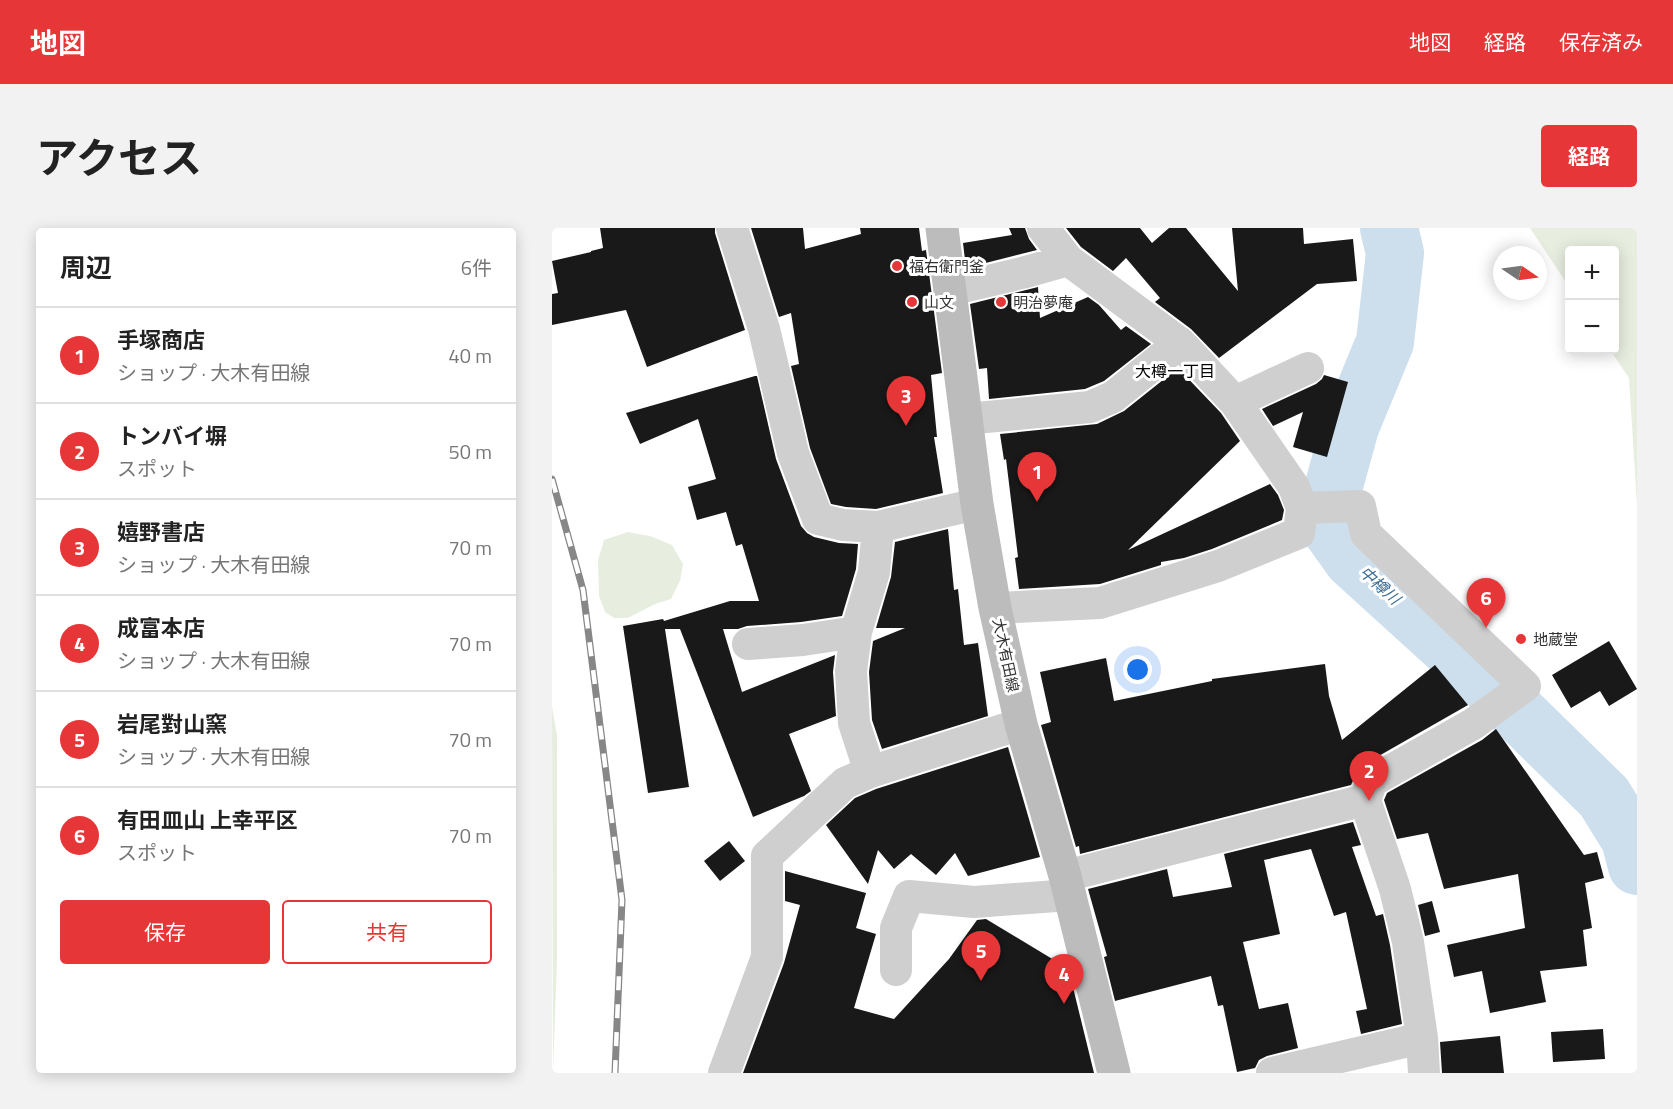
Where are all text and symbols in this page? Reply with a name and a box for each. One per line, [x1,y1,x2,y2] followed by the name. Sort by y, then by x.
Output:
[30,21,86,64] text: 地図
[1409,26,1451,58] text: 地図
[1484,26,1526,58] text: 経路
[1559,26,1643,58] text: 保存済み
[36,125,202,189] text: アクセス
[1541,125,1637,187] button: 経路
[1493,246,1547,300] north arrow
[1565,246,1619,354] map controls
[1565,246,1619,300] button: +
[60,248,112,287] text: 周辺
[461,252,492,283] text: 6件
[909,255,984,278] place label: 福右衛門釜
[890,259,904,273] marker: 福右衛門釜
[924,291,954,314] place label: 山文
[1013,291,1073,314] place label: 明治夢庵
[905,295,919,309] marker: 山文
[994,295,1008,309] marker: 明治夢庵
[1565,300,1619,354] button: −
[117,323,205,357] text: 手塚商店
[74,340,85,371] text: 1
[448,340,492,371] text: 40 m
[117,357,310,388] text: ショップ · 大木有田線
[1135,359,1215,383] district label: 大樽一丁目
[886,376,926,426] pin: 3
[117,419,227,453] text: トンバイ塀
[74,436,85,467] text: 2
[448,436,492,467] text: 50 m
[1018,452,1056,502] pin: 1
[117,453,197,484] text: スポット
[117,515,205,549] text: 嬉野書店
[74,532,85,563] text: 3
[448,532,492,563] text: 70 m
[117,549,310,580] text: ショップ · 大木有田線
[1354,560,1407,611] water label: 中樽川
[1466,578,1506,628] pin: 6
[117,611,205,645] text: 成富本店
[987,616,1025,694] street label: 大木有田線
[74,628,85,659] text: 4
[448,628,492,659] text: 70 m
[1533,628,1578,651] place label: 地蔵堂
[1514,632,1528,646] marker: 地蔵堂
[117,645,310,676] text: ショップ · 大木有田線
[1123,655,1152,684] your location
[117,707,227,741] text: 岩尾對山窯
[74,724,85,755] text: 5
[448,724,492,755] text: 70 m
[117,741,310,772] text: ショップ · 大木有田線
[1350,752,1388,801] pin: 2
[117,803,298,837] text: 有田皿山 上幸平区
[74,820,85,851] text: 6
[448,820,492,851] text: 70 m
[117,837,197,868] text: スポット
[60,900,270,964] button: 保存
[282,900,492,964] button: 共有
[962,932,1000,981] pin: 5
[1044,954,1084,1004] pin: 4

